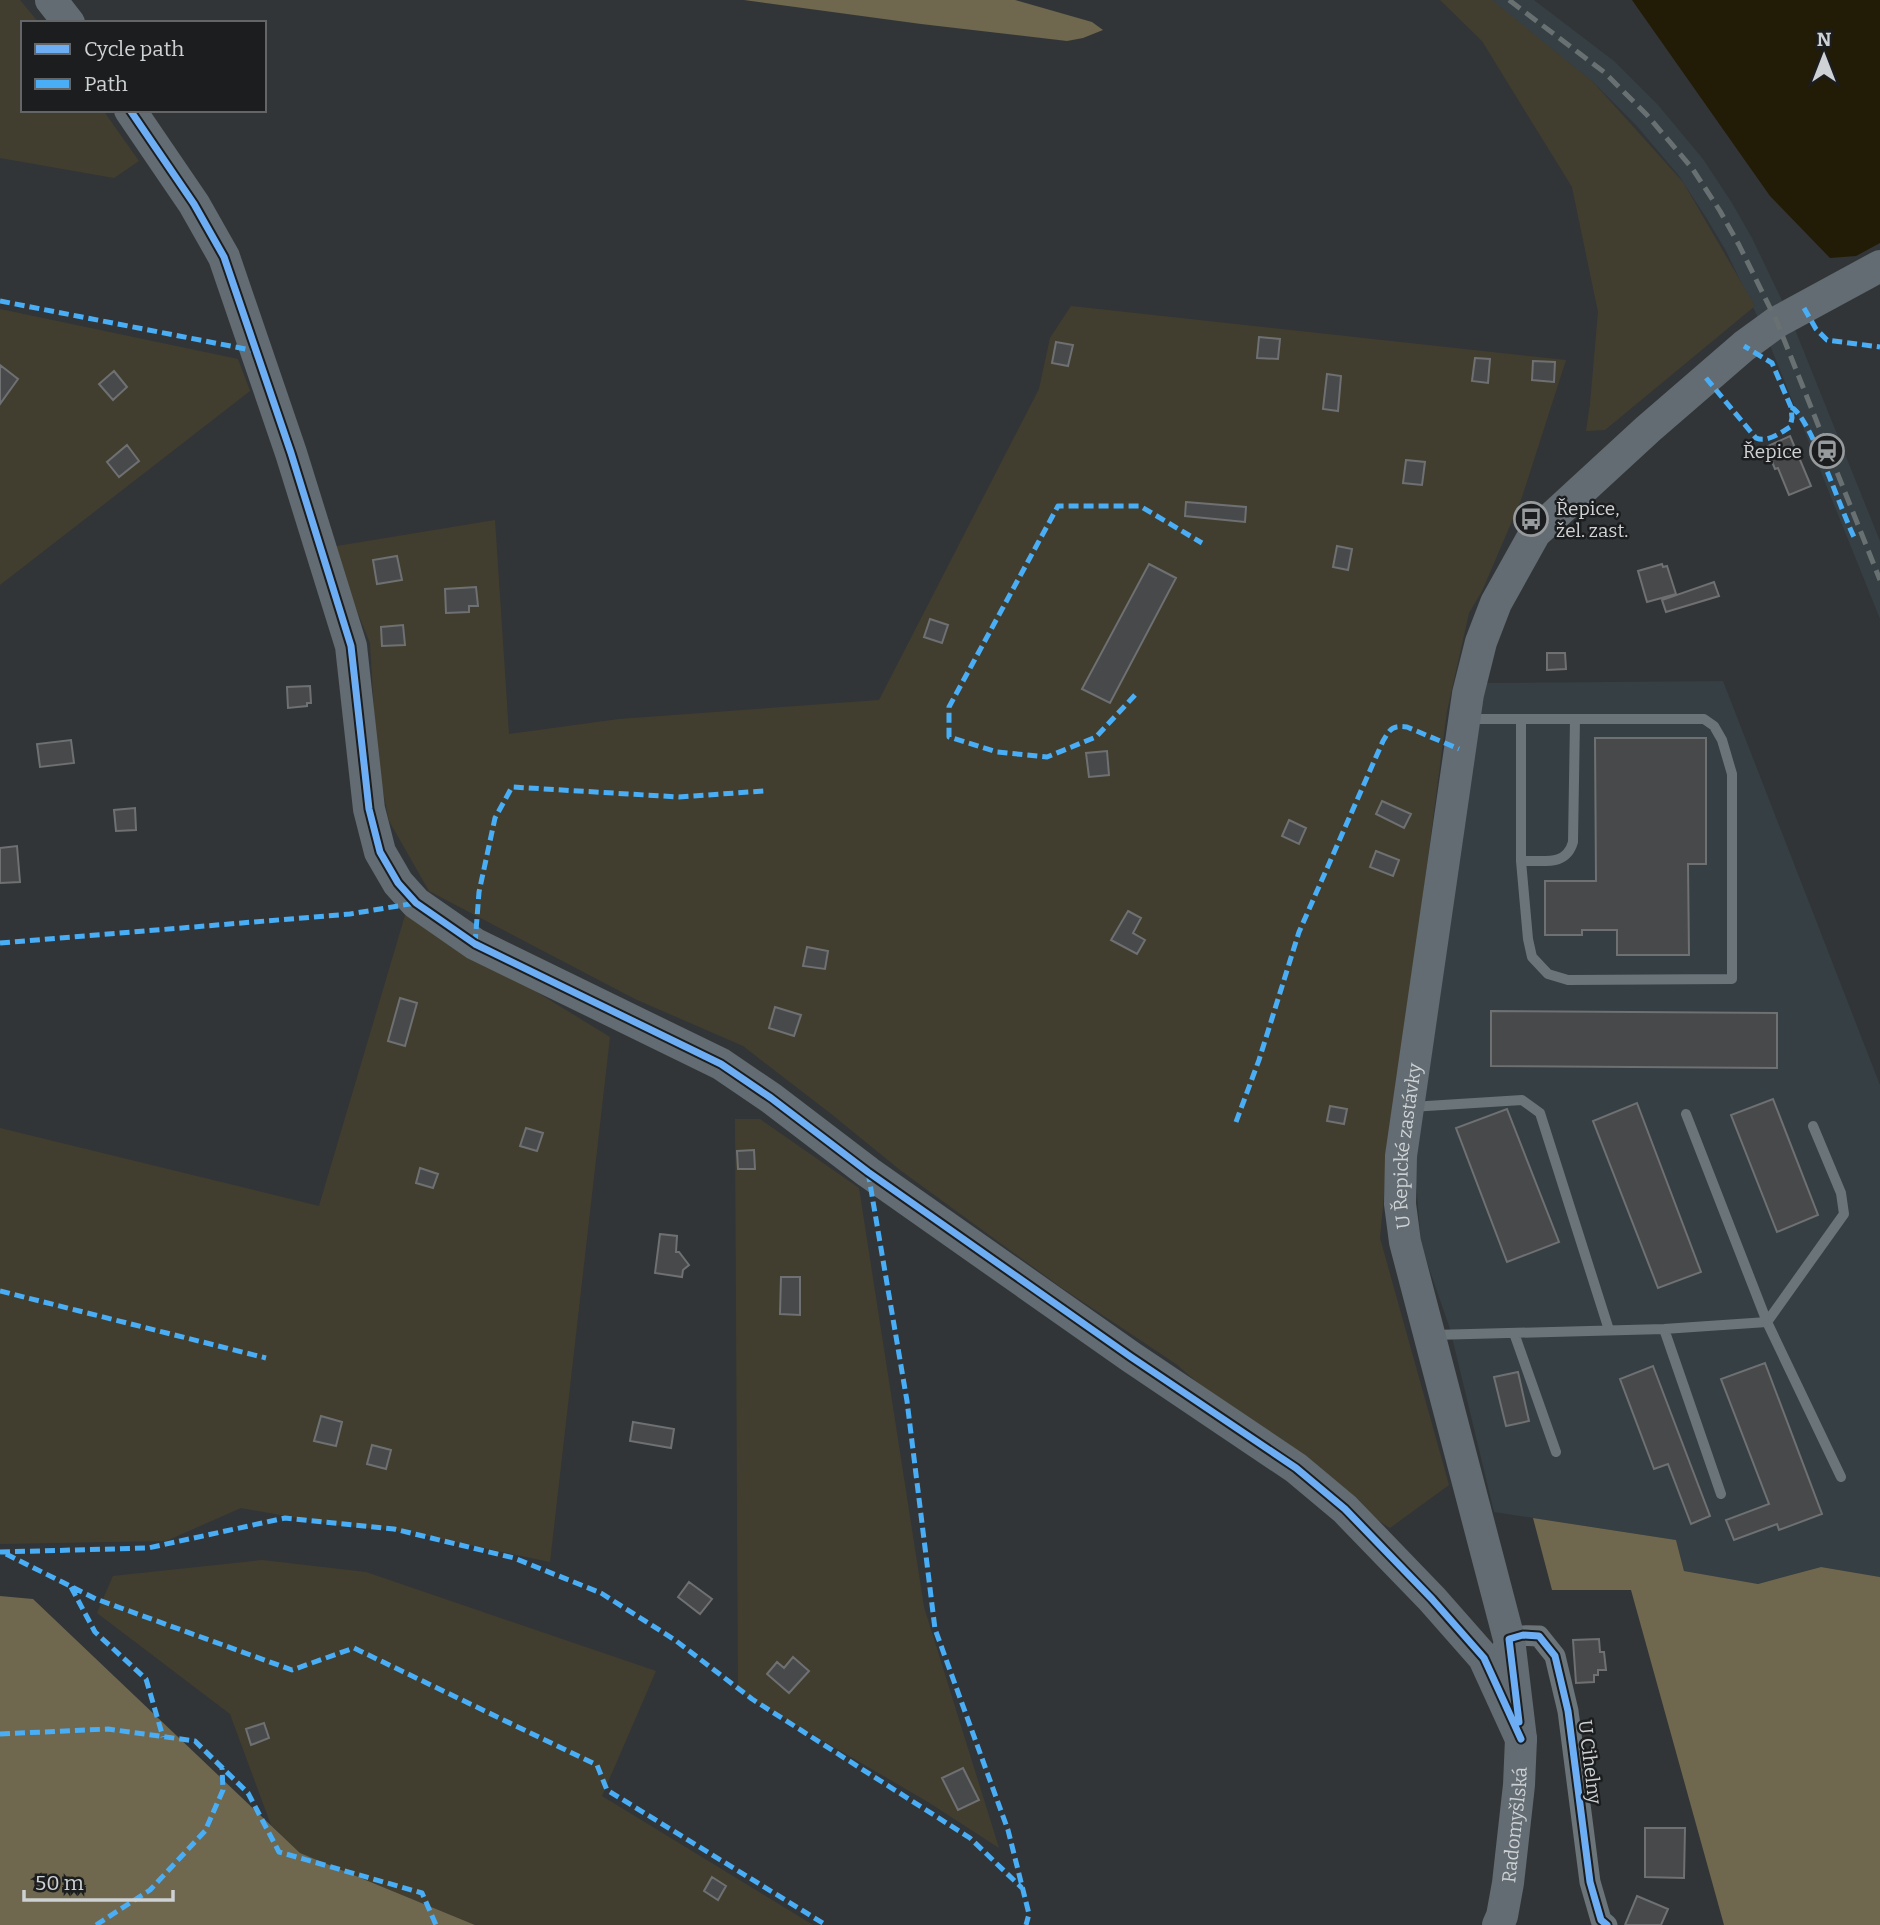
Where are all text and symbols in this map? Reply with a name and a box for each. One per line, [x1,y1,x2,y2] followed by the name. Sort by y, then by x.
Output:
[21,21,266,112] legend
[1789,21,1859,91] north arrow
[1817,28,1832,51] text: N
[84,36,184,62] text: Cycle path
[84,71,128,97] text: Path
[1808,432,1846,470] station icon: Řepice
[1743,440,1802,463] place label: Řepice
[1556,497,1628,542] place label: Řepice, žel. zast.
[1512,500,1550,538] bus stop icon: Řepice, žel. zast.
[1388,1060,1426,1230] street label: U Řepické zastávky
[1573,1719,1607,1806] street label: U Cihelny
[1497,1766,1531,1884] street label: Radomyšlská
[24,1858,173,1902] scale bar
[35,1870,84,1896] text: 50 m

